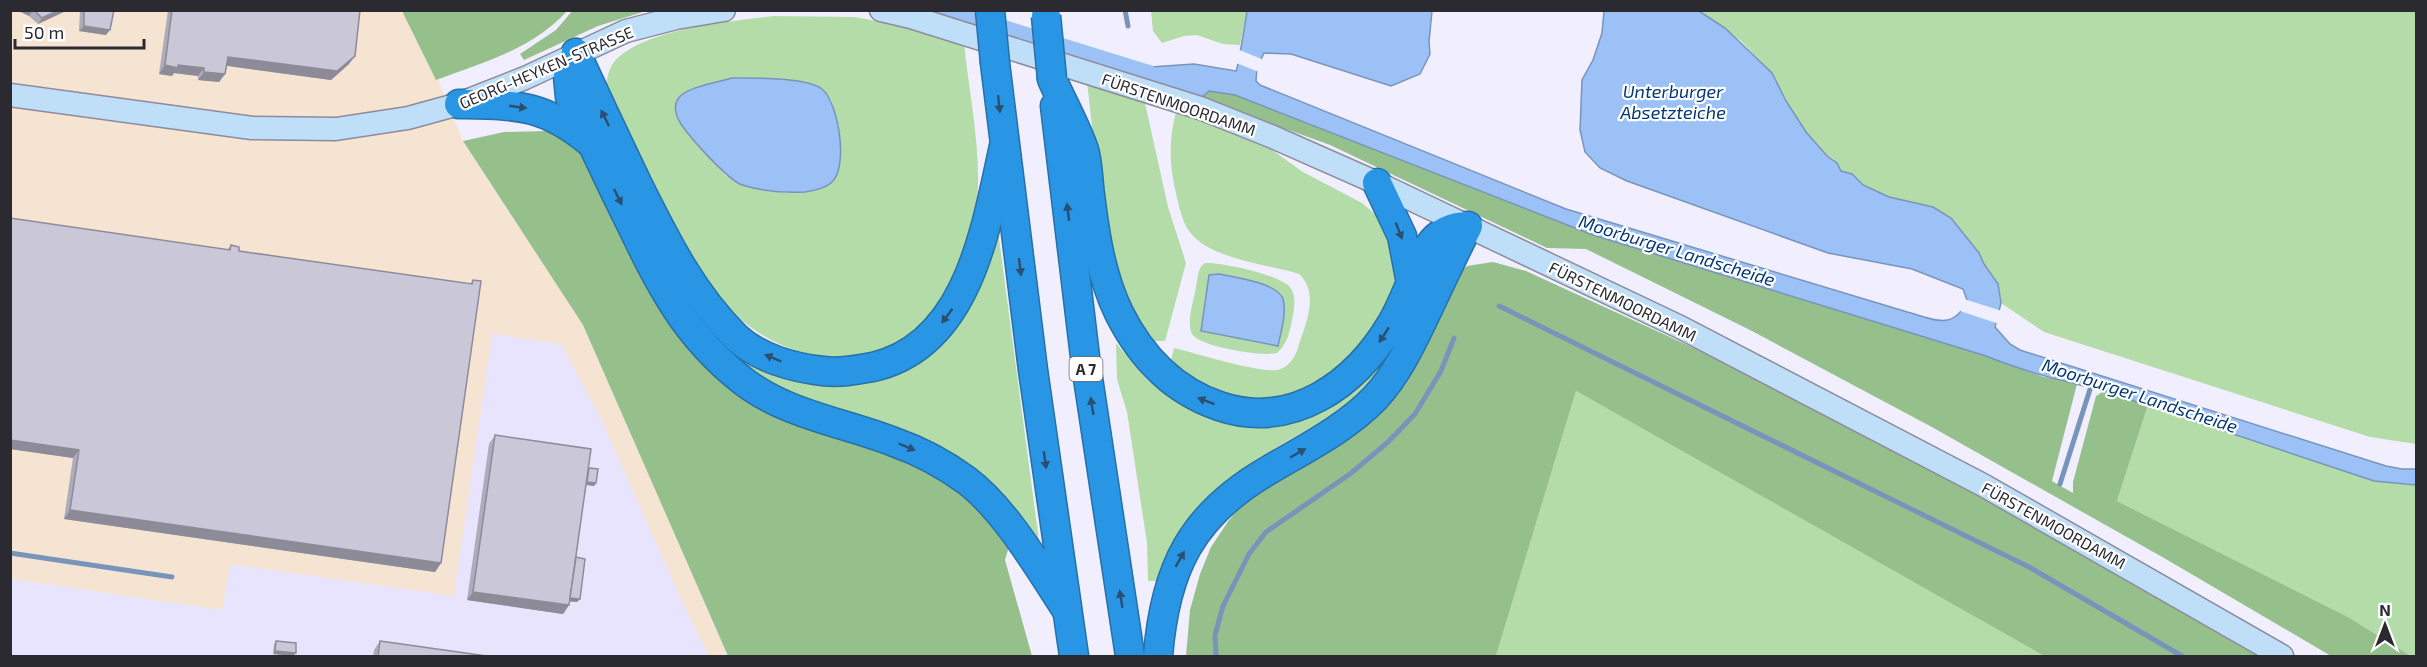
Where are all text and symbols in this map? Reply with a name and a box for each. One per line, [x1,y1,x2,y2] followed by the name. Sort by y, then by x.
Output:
[15,12,144,50] scale bar
[24,21,64,43] text: 50 m
[456,22,636,112] street label: GEORG-HEYKEN-STRASSE
[1100,69,1258,139] street label: FÜRSTENMOORDAMM
[1619,80,1726,123] water label: Unterburger Absetzteiche
[995,95,1004,114] one-way arrow
[508,102,527,112] one-way arrow
[601,109,610,126] one-way arrow
[613,189,622,206] one-way arrow
[1063,203,1072,222] one-way arrow
[1576,210,1778,290] water label: Moorburger Landscheide
[1394,223,1404,241] one-way arrow
[1015,257,1024,276] one-way arrow
[1546,257,1700,345] street label: FÜRSTENMOORDAMM
[941,308,953,323] one-way arrow
[1379,326,1390,343] one-way arrow
[763,353,781,363] one-way arrow
[2040,353,2241,437] water label: Moorburger Landscheide
[1070,357,1102,381] road number: A 7
[1087,396,1096,415] one-way arrow
[1197,396,1215,405] one-way arrow
[898,443,916,452] one-way arrow
[1290,448,1306,459] one-way arrow
[1041,451,1050,470] one-way arrow
[1979,478,2129,572] street label: FÜRSTENMOORDAMM
[1175,550,1185,567] one-way arrow
[1116,589,1125,608] one-way arrow
[2355,595,2415,655] north arrow
[2379,600,2391,619] text: N

